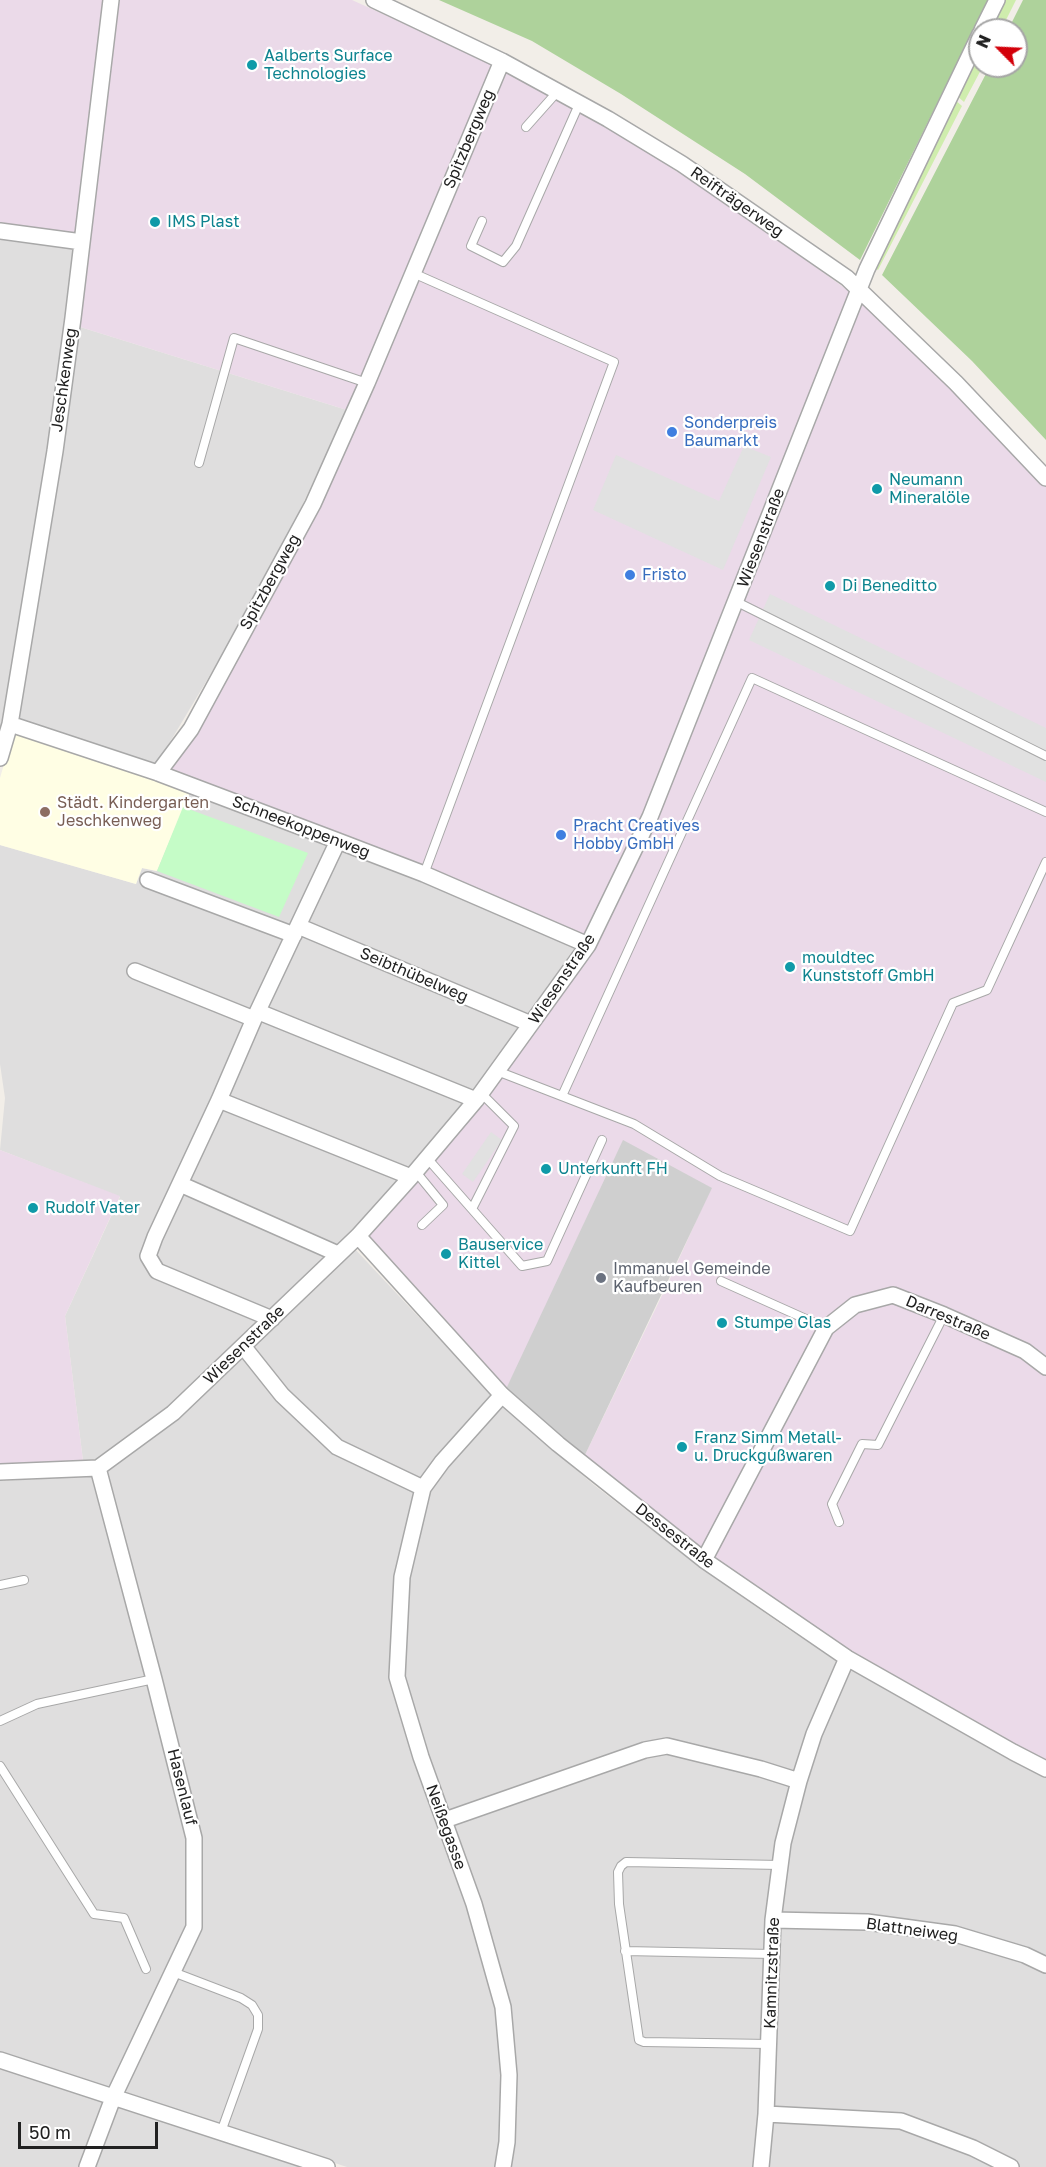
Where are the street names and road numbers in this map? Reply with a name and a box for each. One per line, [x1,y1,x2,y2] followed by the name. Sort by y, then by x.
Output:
[439,86,499,192] street label: Spitzbergweg
[687,163,787,241] street label: Reifträgerweg
[47,327,81,433] street label: Jeschkenweg
[733,486,789,590] street label: Wiesenstraße
[236,531,304,633] street label: Spitzbergweg
[229,792,373,862] street label: Schneekoppenweg
[525,930,599,1028] street label: Wiesenstraße
[357,944,471,1006] street label: Seibthübelweg
[903,1292,993,1344] street label: Darrestraße
[200,1302,288,1388] street label: Wiesenstraße
[632,1499,718,1573] street label: Dessestraße
[163,1747,201,1827] street label: Hasenlauf
[422,1782,470,1872] street label: Neißegasse
[865,1914,959,1946] street label: Blattneiweg
[760,1917,784,2029] street label: Kamnitzstraße

